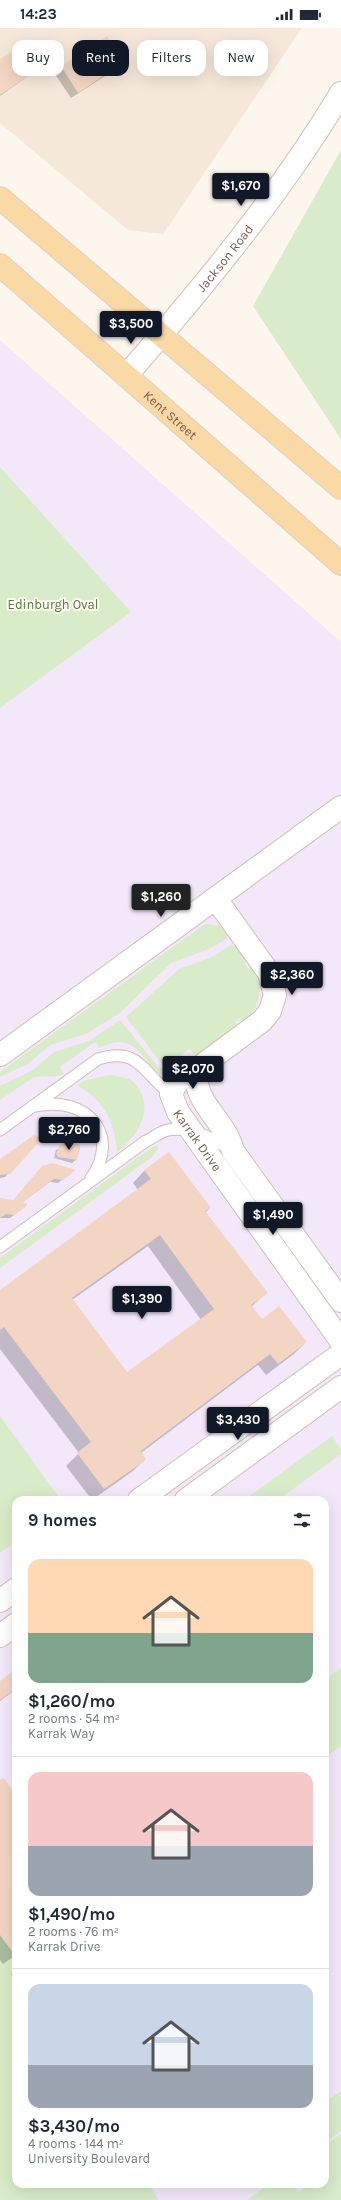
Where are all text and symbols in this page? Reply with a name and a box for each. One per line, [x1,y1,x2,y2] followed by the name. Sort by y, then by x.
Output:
[20,5,57,23] text: 14:23
[12,40,64,76] chip: Buy
[72,40,129,76] chip: Rent
[137,40,206,76] chip: Filters
[214,40,268,76] chip: New
[208,173,274,207] pin: $1,670
[221,178,261,193] text: $1,670
[193,221,256,294] street label: Jackson Road
[98,311,164,345] pin: $3,500
[109,316,153,331] text: $3,500
[141,387,201,442] street label: Kent Street
[8,597,98,612] park label: Edinburgh Oval
[128,884,194,918] pin: $1,260
[141,889,181,904] text: $1,260
[259,962,325,996] pin: $2,360
[270,967,314,982] text: $2,360
[160,1056,226,1090] pin: $2,070
[171,1061,215,1076] text: $2,070
[171,1106,225,1174] street label: Karrak Drive
[36,1117,102,1151] pin: $2,760
[48,1122,90,1137] text: $2,760
[240,1202,306,1236] pin: $1,490
[253,1207,293,1222] text: $1,490
[109,1286,175,1320] pin: $1,390
[121,1291,163,1306] text: $1,390
[205,1407,271,1441] pin: $3,430
[216,1412,260,1427] text: $3,430
[291,1509,313,1531] icon: filters
[28,1510,97,1530] text: 9 homes
[135,1585,207,1657] icon: home
[28,1691,115,1711] text: $1,260/mo
[28,1711,120,1726] text: 2 rooms · 54 m²
[28,1726,94,1741] text: Karrak Way
[135,1798,207,1870] icon: home
[28,1904,115,1924] text: $1,490/mo
[28,1924,119,1939] text: 2 rooms · 76 m²
[28,1939,100,1954] text: Karrak Drive
[135,2010,207,2082] icon: home
[28,2116,120,2136] text: $3,430/mo
[28,2136,124,2151] text: 4 rooms · 144 m²
[28,2151,150,2166] text: University Boulevard

